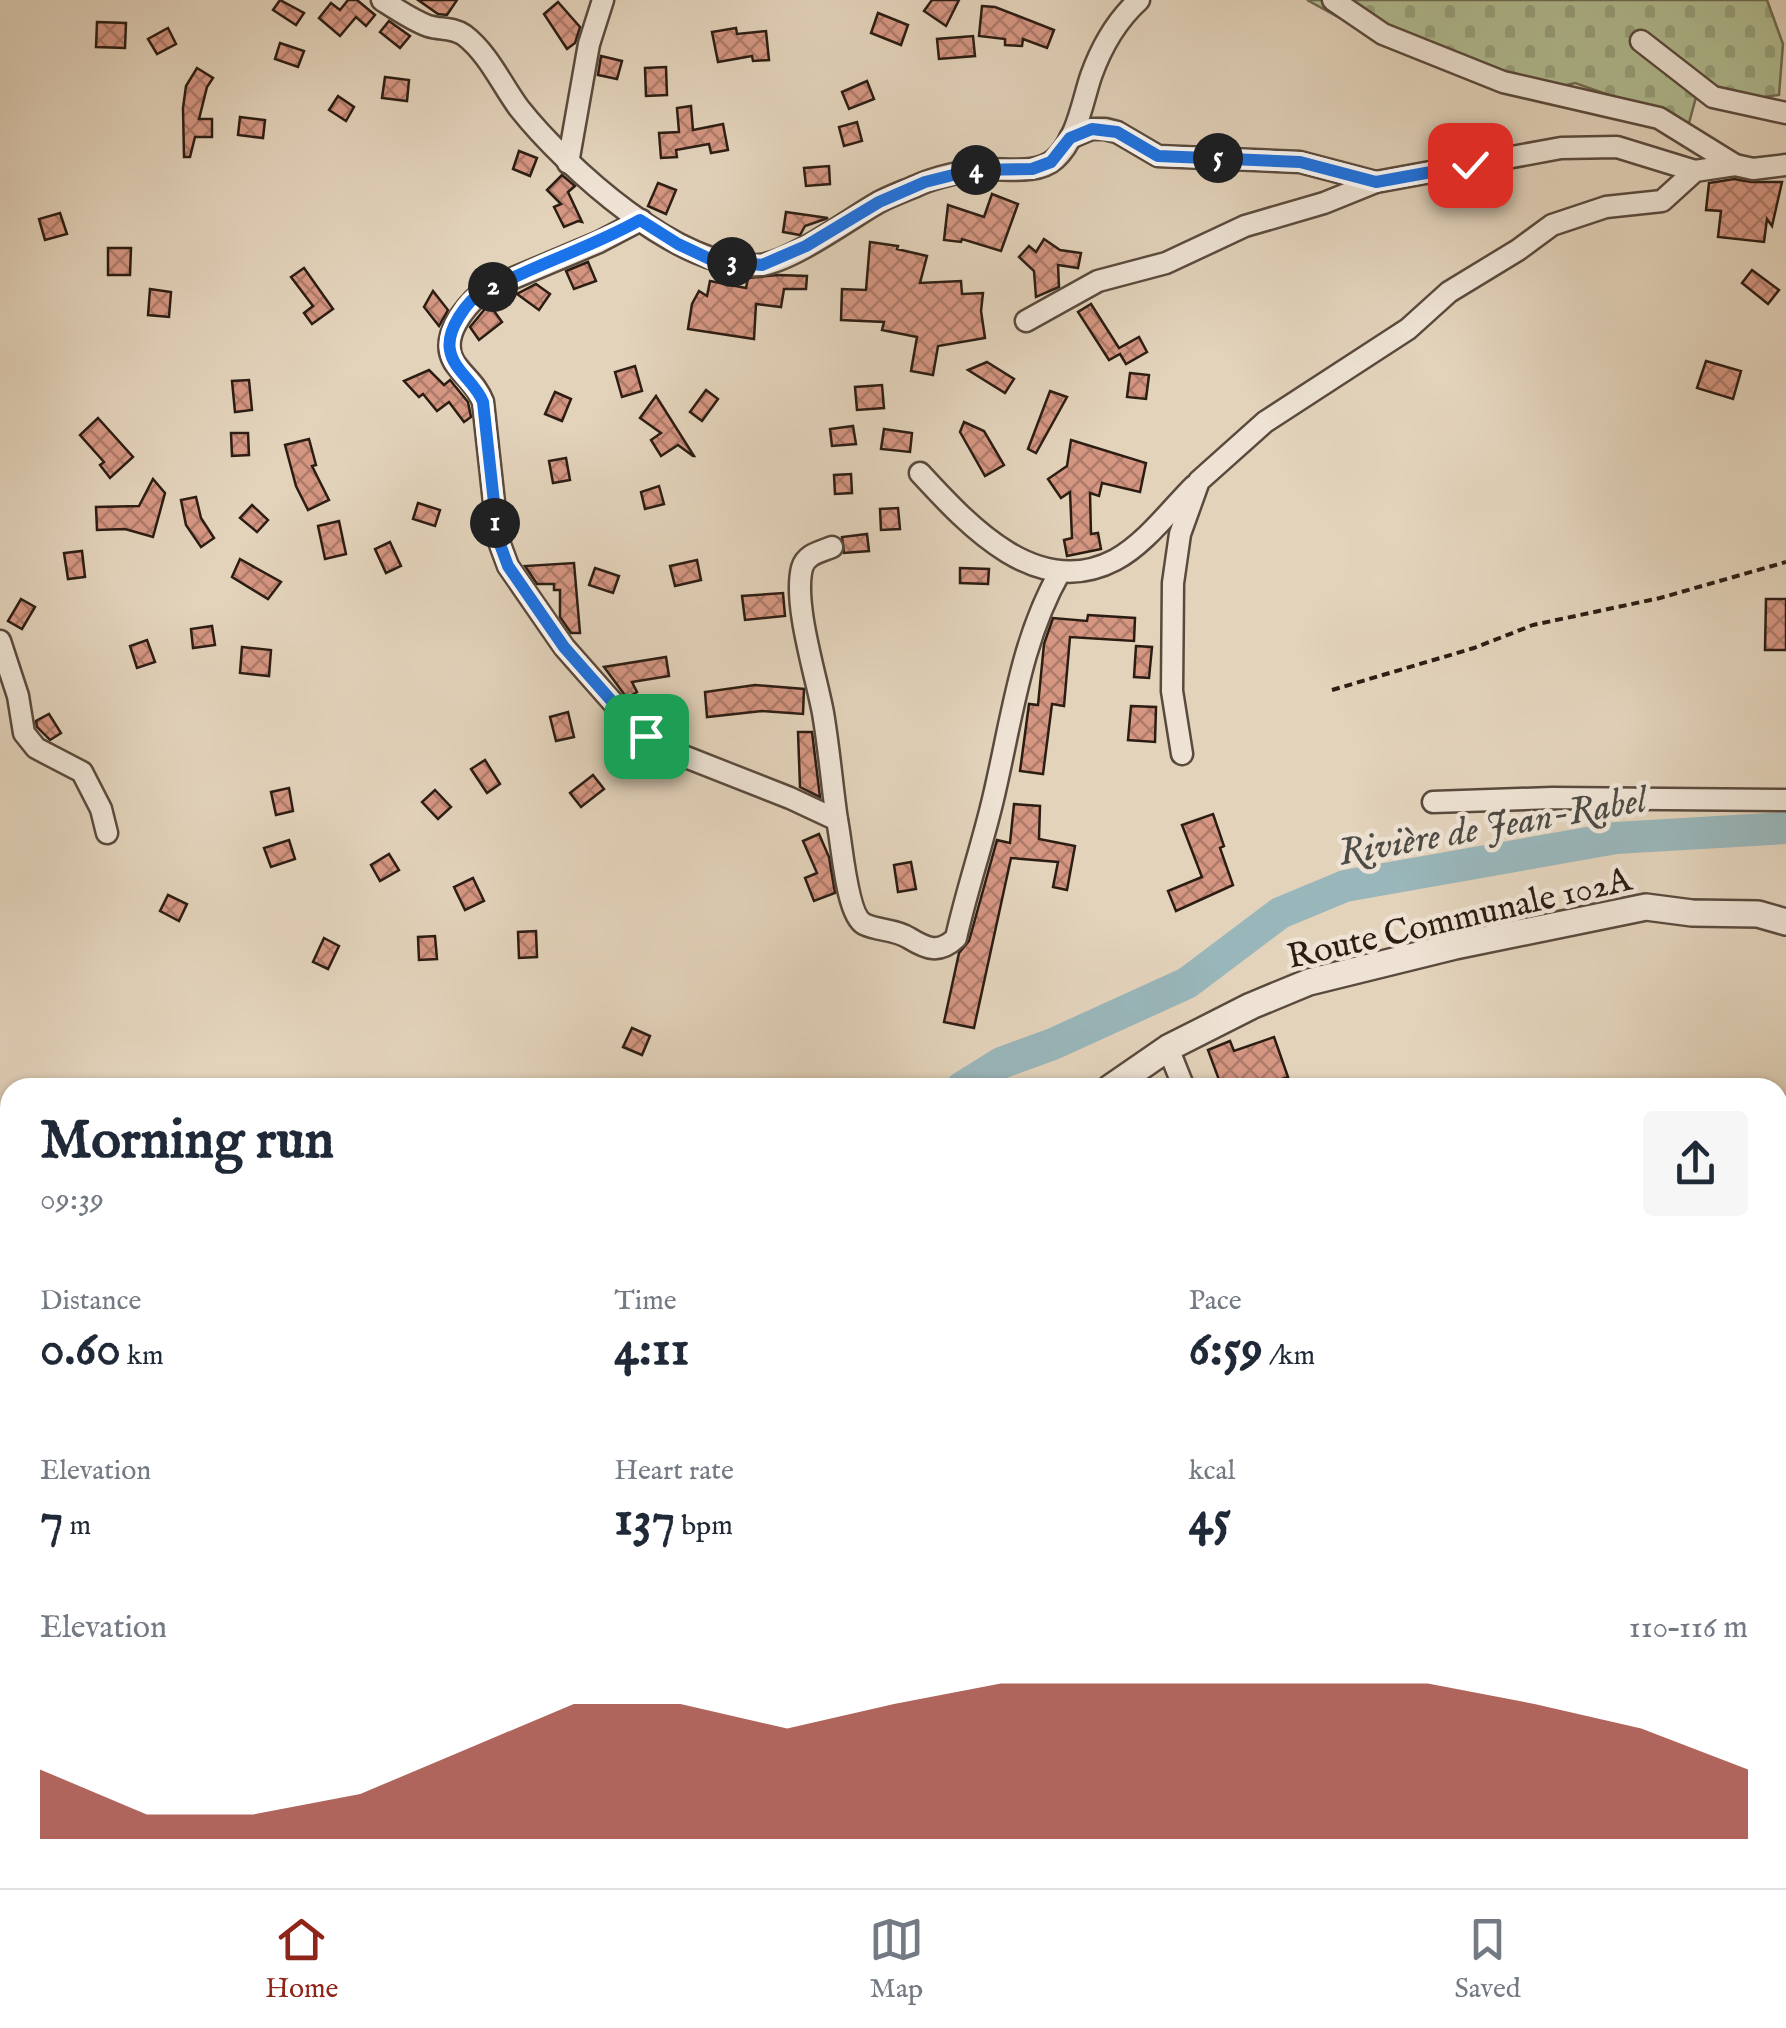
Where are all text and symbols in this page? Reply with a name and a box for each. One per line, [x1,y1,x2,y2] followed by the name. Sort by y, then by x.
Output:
[1428,123,1513,208] pin
[1193,133,1243,183] pin: 5
[1443,138,1498,193] icon: check
[1213,140,1223,175] text: 5
[951,145,1001,195] pin: 4
[969,152,983,187] text: 4
[707,237,757,287] pin: 3
[727,244,737,279] text: 3
[468,262,518,312] pin: 2
[486,269,500,304] text: 2
[470,498,520,548] pin: 1
[490,505,500,540] text: 1
[604,694,689,779] pin
[619,709,674,764] icon: arrive
[1335,777,1653,879] water label: Rivière de Jean-Rabel
[1283,858,1637,981] street label: Route Communale 102A
[40,1107,334,1177] text: Morning run
[1643,1111,1748,1216] button: share
[40,1180,104,1221] text: 09:39
[40,1284,141,1319] text: Distance
[614,1284,677,1319] text: Time
[1189,1284,1242,1319] text: Pace
[40,1319,121,1382] text: 0.60
[614,1319,689,1382] text: 4:11
[1189,1319,1263,1382] text: 6:59
[121,1339,164,1374] text: km
[1263,1339,1315,1374] text: /km
[40,1454,151,1489] text: Elevation
[614,1454,734,1489] text: Heart rate
[1189,1454,1235,1489] text: kcal
[40,1489,63,1552] text: 7
[614,1489,675,1552] text: 137
[1189,1489,1231,1552] text: 45
[63,1509,91,1544] text: m
[675,1509,733,1544] text: bpm
[40,1608,167,1649] text: Elevation
[1629,1608,1748,1649] text: 110–116 m
[265,1912,338,2007] tab: Home
[869,1912,924,2007] tab: Map
[1454,1912,1521,2007] tab: Saved

